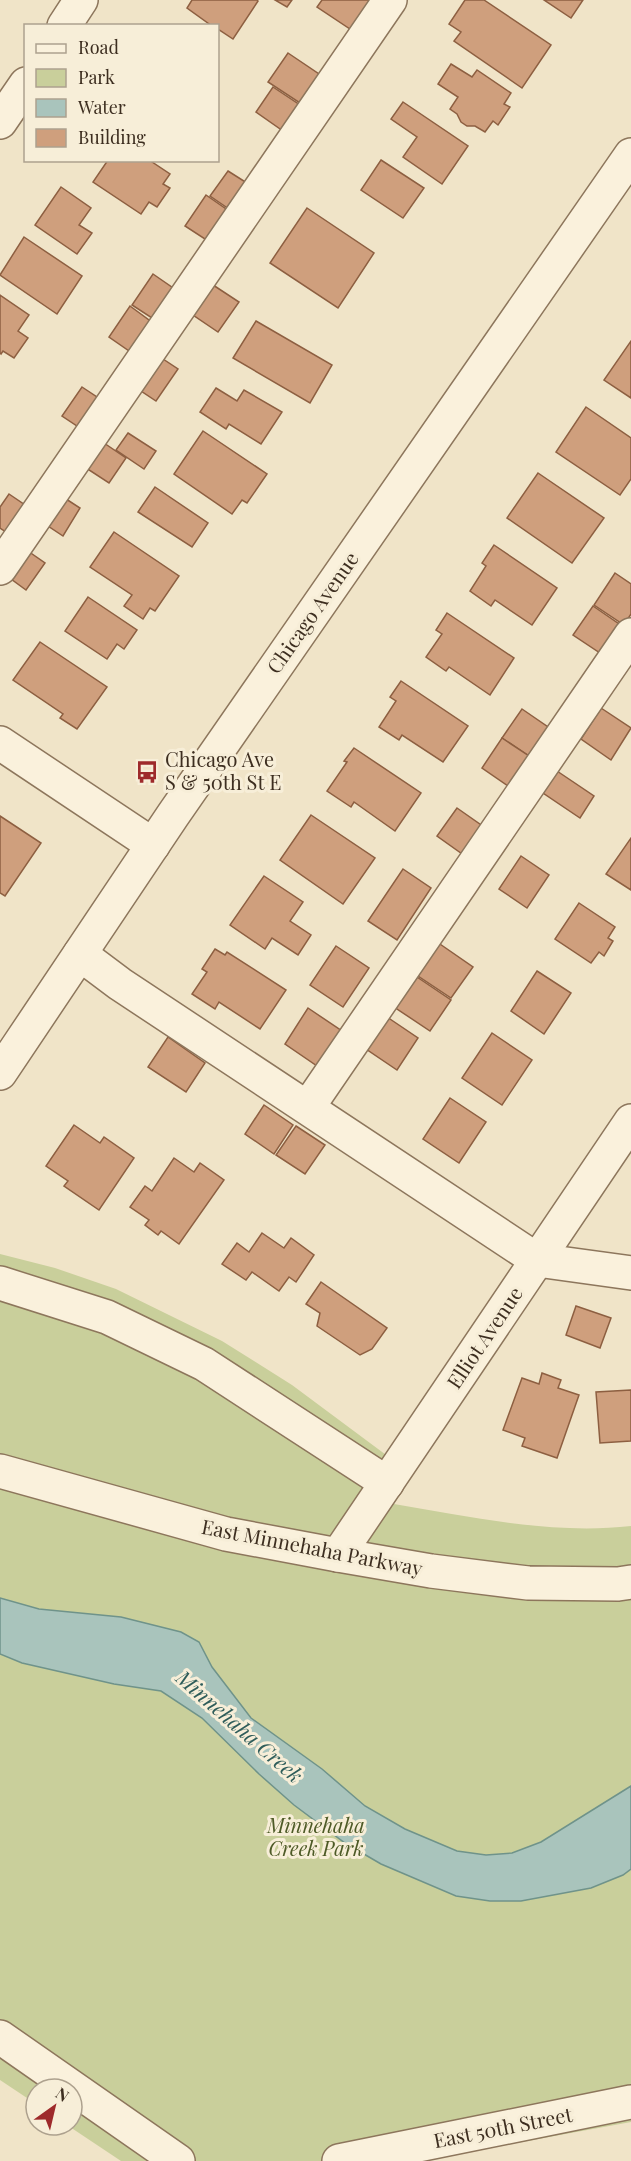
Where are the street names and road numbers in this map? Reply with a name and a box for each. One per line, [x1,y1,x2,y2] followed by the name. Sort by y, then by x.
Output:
[260,546,364,678] street label: Chicago Avenue
[440,1281,528,1393] street label: Elliot Avenue
[200,1512,425,1581] street label: East Minnehaha Parkway
[431,2100,575,2153] street label: East 50th Street

